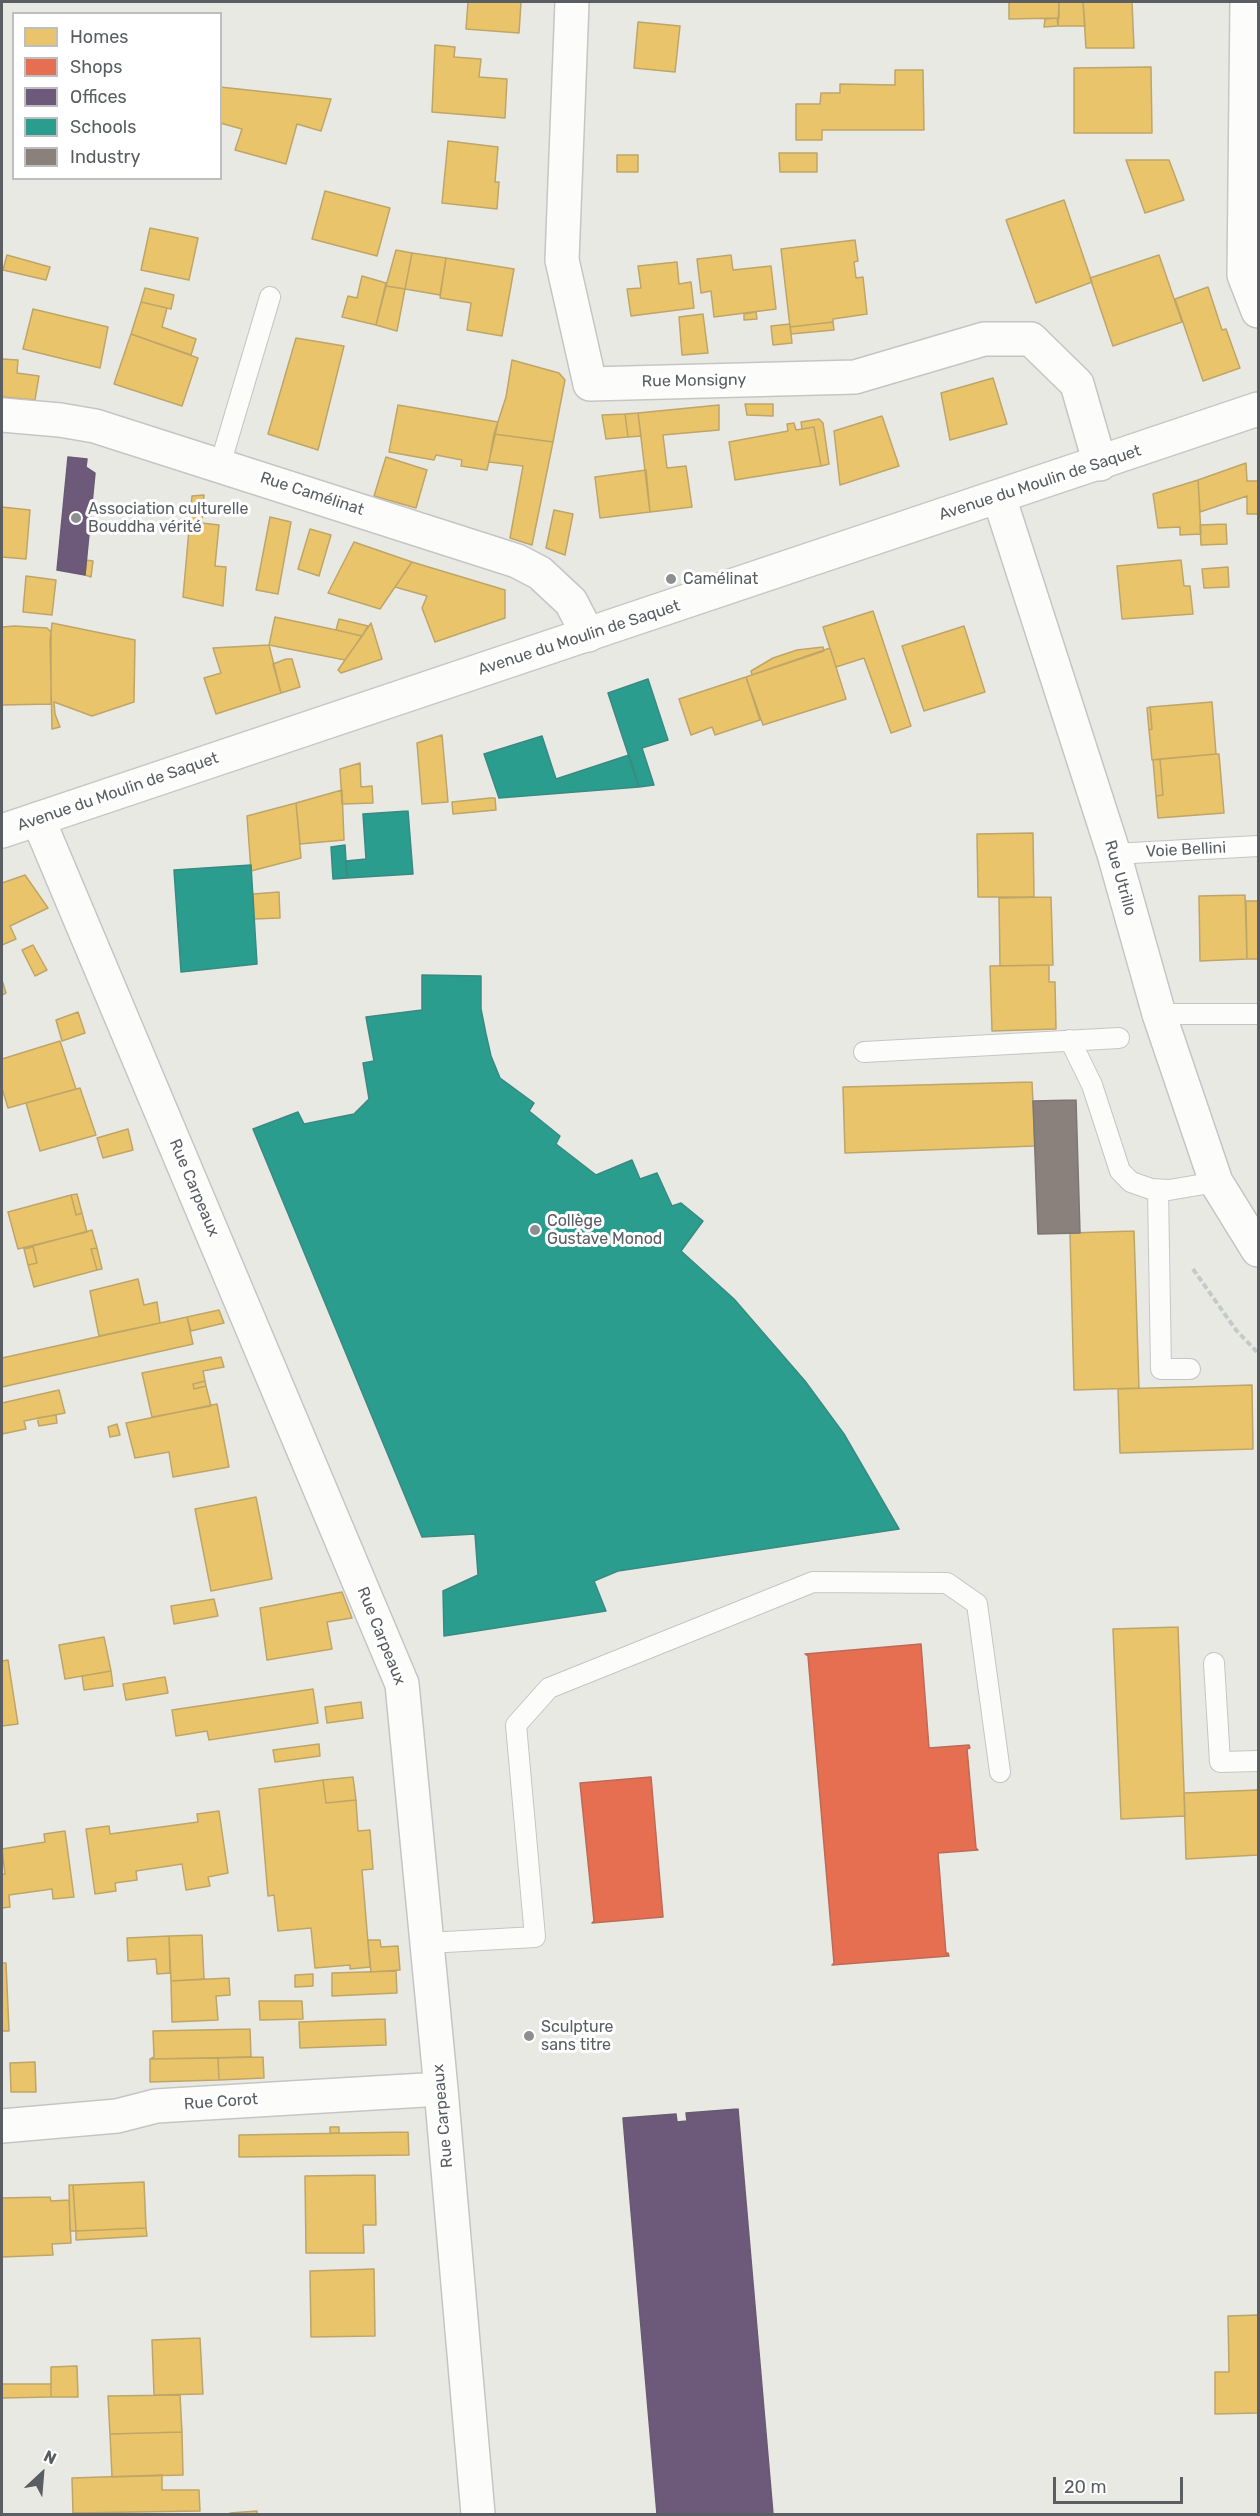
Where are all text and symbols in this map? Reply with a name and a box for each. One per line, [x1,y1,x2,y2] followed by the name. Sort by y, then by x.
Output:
[12,12,222,180] legend
[70,26,128,48] text: Homes
[70,56,122,78] text: Shops
[70,86,127,108] text: Offices
[70,116,136,138] text: Schools
[70,146,140,168] text: Industry
[642,370,746,392] street label: Rue Monsigny
[936,441,1144,525] street label: Avenue du Moulin de Saquet
[258,468,366,520] street label: Rue Camélinat
[88,499,248,537] place label: Association culturelle Bouddha vérité
[69,511,83,525] marker: Association culturelle Bouddha vérité
[683,569,758,589] place label: Camélinat
[664,572,678,586] marker: Camélinat
[475,596,683,680] street label: Avenue du Moulin de Saquet
[15,749,221,835] street label: Avenue du Moulin de Saquet
[1100,838,1140,918] street label: Rue Utrillo
[1145,838,1227,862] street label: Voie Bellini
[165,1136,223,1240] street label: Rue Carpeaux
[547,1211,662,1249] place label: Collège Gustave Monod
[528,1223,542,1237] marker: Collège Gustave Monod
[353,1584,409,1688] street label: Rue Carpeaux
[541,2017,614,2055] place label: Sculpture sans titre
[522,2029,536,2043] marker: Sculpture sans titre
[429,2063,457,2169] street label: Rue Carpeaux
[183,2090,259,2114] street label: Rue Corot
[12,2444,72,2504] north arrow
[41,2446,59,2468] text: N
[1056,2465,1186,2503] scale bar
[1064,2476,1106,2498] text: 20 m

